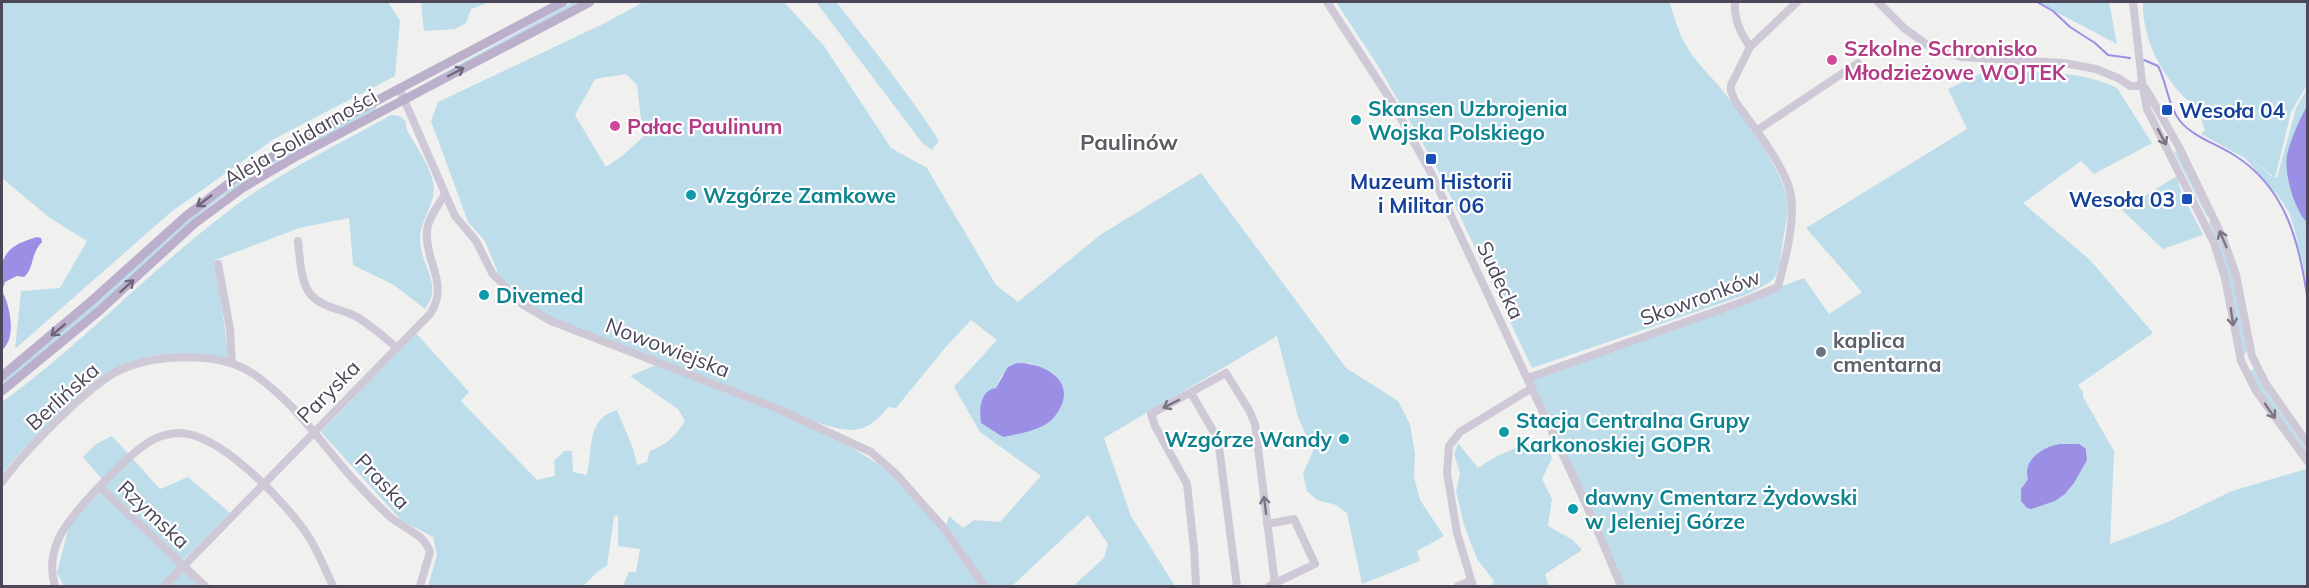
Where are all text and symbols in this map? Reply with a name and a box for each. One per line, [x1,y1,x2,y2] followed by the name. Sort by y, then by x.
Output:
[1844,35,2067,85] place label: Szkolne Schronisko Młodzieżowe WOJTEK
[1825,53,1839,67] marker: Szkolne Schronisko Młodzieżowe WOJTEK
[447,66,464,78] one-way arrow
[219,83,381,191] street label: Aleja Solidarności
[1368,95,1567,145] place label: Skansen Uzbrojenia Wojska Polskiego
[2179,97,2286,123] place label: Wesoła 04
[2160,103,2174,117] marker: Wesoła 04
[627,113,782,139] place label: Pałac Paulinum
[1349,113,1363,127] marker: Skansen Uzbrojenia Wojska Polskiego
[608,119,622,133] marker: Pałac Paulinum
[2157,127,2168,145] one-way arrow
[1080,128,1179,156] district label: Paulinów
[1424,152,1438,166] marker: Muzeum Historii i Militar 06
[1350,168,1512,218] place label: Muzeum Historii i Militar 06
[703,182,896,208] place label: Wzgórze Zamkowe
[2069,186,2175,212] place label: Wesoła 03
[684,188,698,202] marker: Wzgórze Zamkowe
[2180,192,2194,206] marker: Wesoła 03
[197,194,213,207] one-way arrow
[2217,230,2228,248] one-way arrow
[1472,237,1530,323] street label: Sudecka
[1636,263,1764,331] street label: Skowronków
[119,279,134,293] one-way arrow
[496,282,584,308] place label: Divemed
[477,288,491,302] marker: Divemed
[2227,307,2238,327] one-way arrow
[602,311,734,383] street label: Nowowiejska
[51,323,66,337] one-way arrow
[1833,327,1942,377] place label: kaplica cmentarna
[1814,345,1828,359] marker: kaplica cmentarna
[291,354,365,428] street label: Paryska
[20,356,104,436] street label: Berlińska
[1163,398,1181,410] one-way arrow
[2264,403,2276,419] one-way arrow
[1516,407,1750,457] place label: Stacja Centralna Grupy Karkonoskiej GOPR
[1497,425,1511,439] marker: Stacja Centralna Grupy Karkonoskiej GOPR
[1164,426,1333,452] place label: Wzgórze Wandy
[1337,432,1351,446] marker: Wzgórze Wandy
[350,448,416,514] street label: Praska
[113,474,195,554] street label: Rzymska
[1585,484,1857,534] place label: dawny Cmentarz Żydowski w Jeleniej Górze
[1259,495,1270,515] one-way arrow
[1566,502,1580,516] marker: dawny Cmentarz Żydowski w Jeleniej Górze

